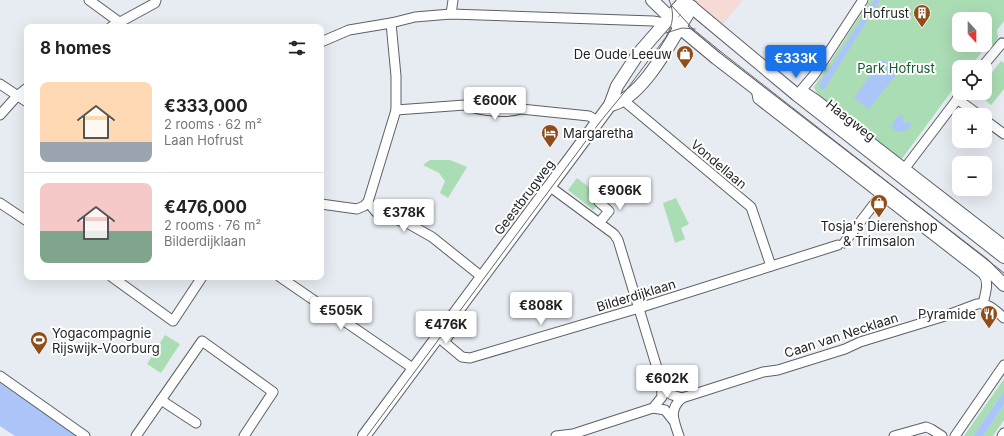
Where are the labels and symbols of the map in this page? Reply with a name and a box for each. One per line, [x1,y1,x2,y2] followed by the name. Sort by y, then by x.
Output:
[912,3,932,28] building icon: Hofrust
[863,5,909,21] place label: Hofrust
[952,12,992,52] north arrow
[675,44,695,69] shop icon: De Oude Leeuw
[768,45,824,79] pin: €333K
[574,46,672,62] place label: De Oude Leeuw
[857,60,935,76] park label: Park Hofrust
[467,87,523,121] pin: €600K
[823,96,879,144] street label: Haagweg
[540,123,560,148] hotel icon: Margaretha
[563,125,634,141] place label: Margaretha
[688,136,750,192] street label: Vondellaan
[490,156,558,238] street label: Geestbrugweg
[592,177,648,211] pin: €906K
[869,193,889,218] shop icon: Tosja's Dierenshop & Trimsalon
[376,199,432,233] pin: €378K
[820,218,938,249] place label: Tosja's Dierenshop & Trimsalon
[595,275,677,315] street label: Bilderdijklaan
[513,292,569,326] pin: €808K
[313,297,369,331] pin: €505K
[979,304,999,329] restaurant icon: Pyramide
[918,306,976,322] place label: Pyramide
[782,309,900,361] street label: Caan van Necklaan
[418,311,474,345] pin: €476K
[52,325,160,356] place label: Yogacompagnie Rijswijk-Voorburg
[29,330,49,355] sports icon: Yogacompagnie Rijswijk-Voorburg
[639,365,695,399] pin: €602K

